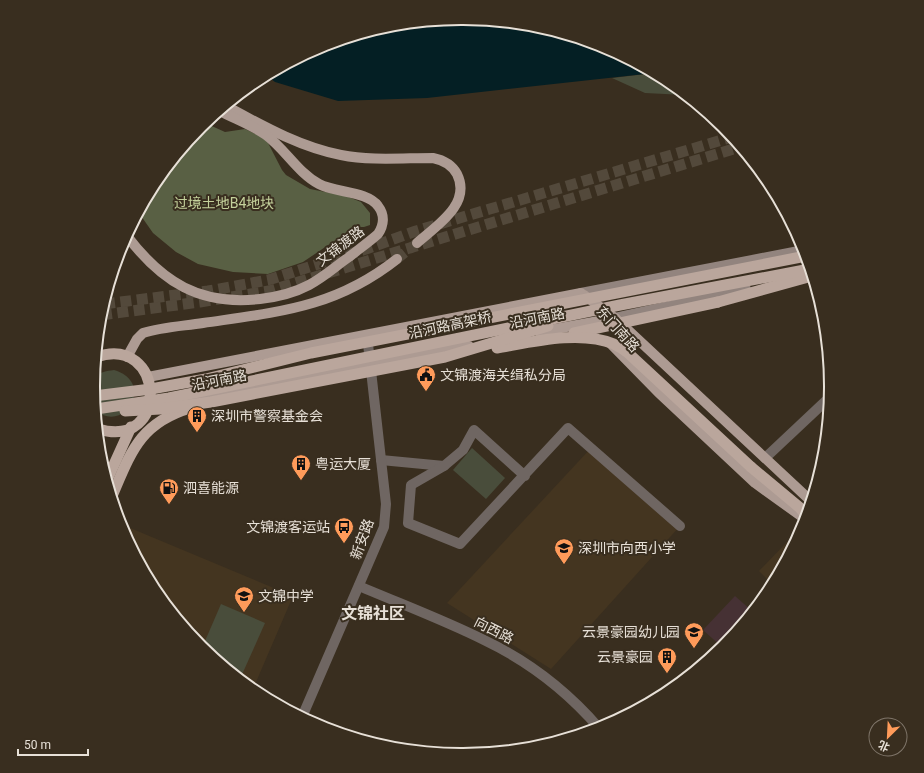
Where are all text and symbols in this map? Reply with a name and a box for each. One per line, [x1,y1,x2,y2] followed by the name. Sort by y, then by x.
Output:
[174,195,274,211] park label: 过境土地B4地块
[313,223,367,269] street label: 文锦渡路
[593,303,643,355] street label: 东门南路
[508,305,566,331] street label: 沿河南路
[407,308,493,342] street label: 沿河路高架桥
[415,364,437,392] public building icon: 文锦渡海关缉私分局
[190,367,248,393] street label: 沿河南路
[440,367,566,383] place label: 文锦渡海关缉私分局
[186,405,208,433] building icon: 深圳市警察基金会
[211,408,323,424] place label: 深圳市警察基金会
[290,453,312,481] building icon: 粤运大厦
[315,456,371,472] place label: 粤运大厦
[158,477,180,505] fuel station icon: 泗喜能源
[183,480,239,496] place label: 泗喜能源
[333,516,355,544] bus stop icon: 文锦渡客运站
[347,517,377,561] street label: 新安路
[246,519,330,535] place label: 文锦渡客运站
[553,537,575,565] school or university icon: 深圳市向西小学
[578,540,676,556] place label: 深圳市向西小学
[233,585,255,613] school or university icon: 文锦中学
[258,588,314,604] place label: 文锦中学
[341,604,405,623] district label: 文锦社区
[472,613,516,647] street label: 向西路
[683,621,705,649] school or university icon: 云景豪园幼儿园
[582,624,680,640] place label: 云景豪园幼儿园
[656,646,678,674] building icon: 云景豪园
[597,649,653,665] place label: 云景豪园
[868,717,908,757] north arrow
[18,731,88,757] scale bar
[24,738,51,752] text: 50 m
[876,738,892,754] text: 北

